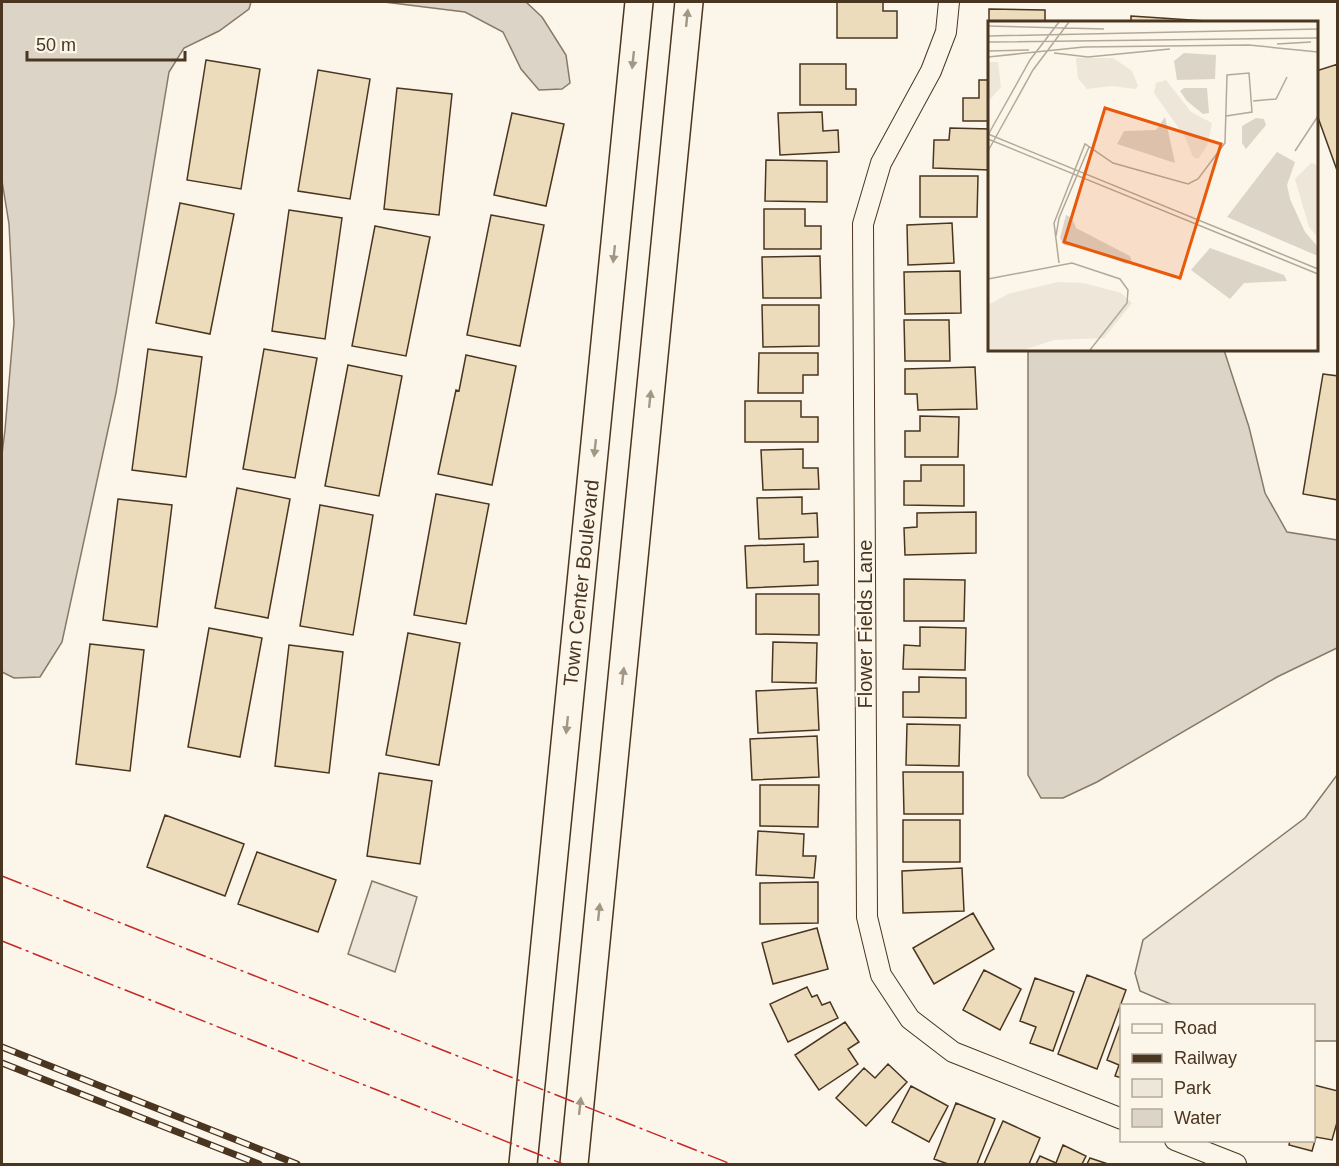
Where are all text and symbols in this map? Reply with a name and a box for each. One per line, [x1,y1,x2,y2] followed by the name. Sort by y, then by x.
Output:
[682,9,692,28] one-way arrow
[988,21,1318,351] inset map
[27,24,184,62] scale bar
[36,35,76,55] text: 50 m
[628,50,638,69] one-way arrow
[609,244,619,263] one-way arrow
[645,389,655,408] one-way arrow
[590,438,600,457] one-way arrow
[559,478,603,688] street label: Town Center Boulevard
[854,540,876,708] street label: Flower Fields Lane
[618,667,627,686] one-way arrow
[562,716,572,735] one-way arrow
[594,903,604,922] one-way arrow
[1120,1004,1315,1142] legend
[1174,1018,1217,1038] text: Road
[1174,1048,1237,1068] text: Railway
[1174,1078,1212,1098] text: Park
[575,1097,585,1116] one-way arrow
[1174,1108,1221,1128] text: Water

